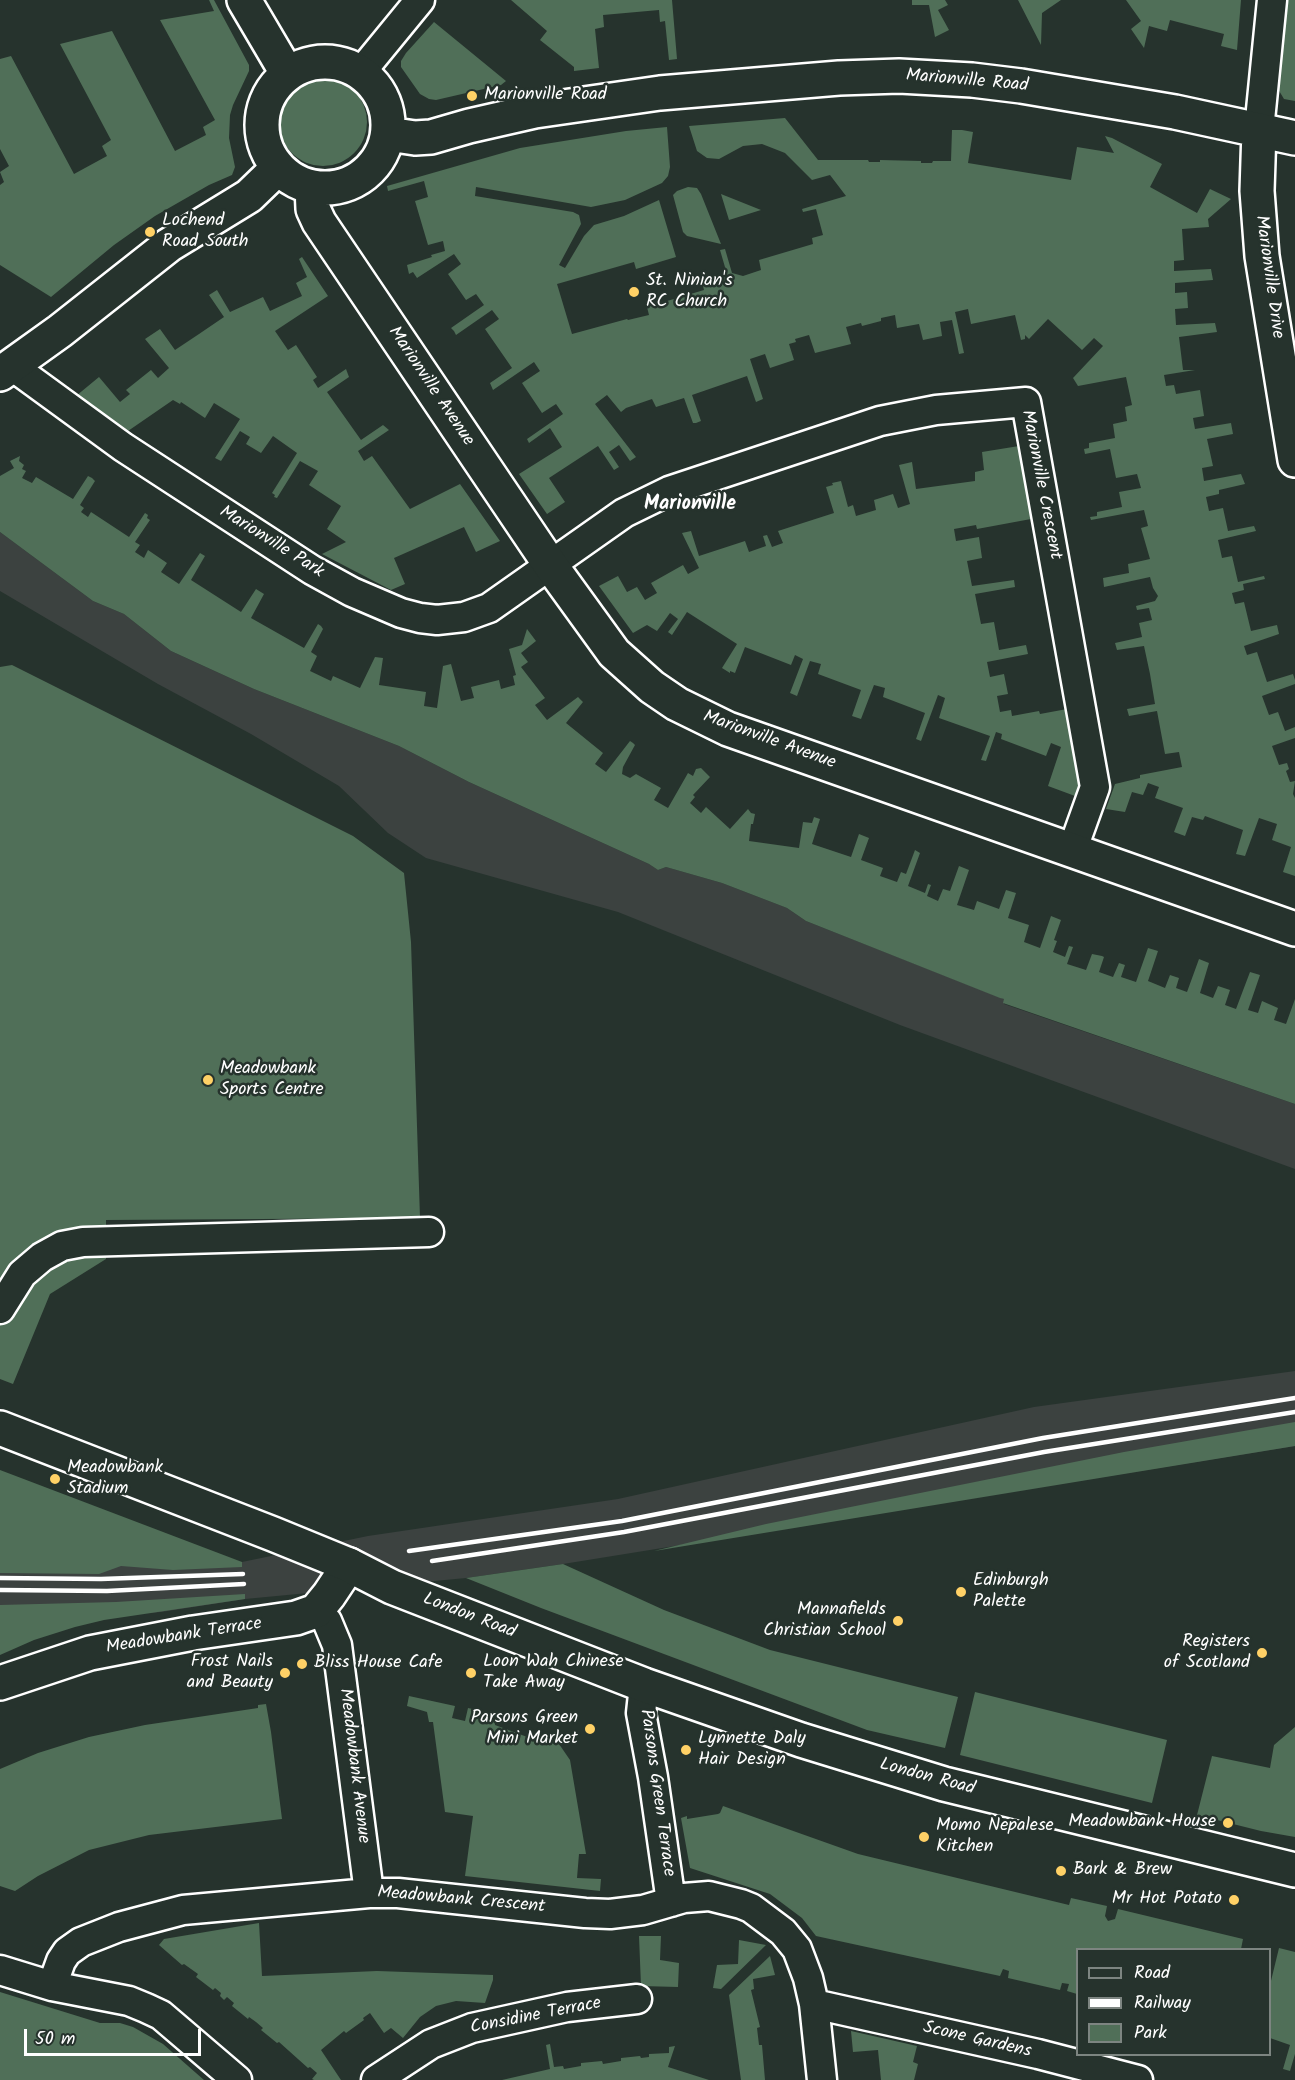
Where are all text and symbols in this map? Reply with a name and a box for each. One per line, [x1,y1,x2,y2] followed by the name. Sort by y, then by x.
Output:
[905,66,1029,98] street label: Marionville Road
[484,85,607,107] place label: Marionville Road
[465,89,479,103] marker: Marionville Road
[162,211,248,254] place label: Lochend Road South
[1249,214,1287,340] street label: Marionville Drive
[143,225,157,239] marker: Lochend Road South
[646,271,733,314] place label: St. Ninian's RC Church
[627,285,641,299] marker: St. Ninian's RC Church
[382,323,478,451] street label: Marionville Avenue
[1015,408,1065,562] street label: Marionville Crescent
[644,494,736,518] district label: Marionville
[215,502,327,584] street label: Marionville Park
[700,707,838,775] street label: Marionville Avenue
[220,1059,324,1102] place label: Meadowbank Sports Centre
[201,1073,215,1087] marker: Meadowbank Sports Centre
[67,1458,163,1500] place label: Meadowbank Stadium
[48,1472,62,1486] marker: Meadowbank Stadium
[973,1571,1049,1614] place label: Edinburgh Palette
[954,1585,968,1599] marker: Edinburgh Palette
[420,1589,518,1645] street label: London Road
[763,1600,886,1642] place label: Mannafields Christian School
[105,1614,263,1660] street label: Meadowbank Terrace
[891,1614,905,1628] marker: Mannafields Christian School
[1164,1632,1250,1674] place label: Registers of Scotland
[1255,1646,1269,1660] marker: Registers of Scotland
[187,1652,273,1694] place label: Frost Nails and Beauty
[483,1652,624,1694] place label: Loon Wah Chinese Take Away
[314,1653,443,1675] place label: Bliss House Cafe
[295,1657,309,1671] marker: Bliss House Cafe
[278,1666,292,1680] marker: Frost Nails and Beauty
[464,1666,478,1680] marker: Loon Wah Chinese Take Away
[333,1687,373,1845] street label: Meadowbank Avenue
[471,1708,578,1750] place label: Parsons Green Mini Market
[634,1708,678,1878] street label: Parsons Green Terrace
[583,1722,597,1736] marker: Parsons Green Mini Market
[698,1729,806,1772] place label: Lynnette Daly Hair Design
[679,1743,693,1757] marker: Lynnette Daly Hair Design
[877,1755,977,1801] street label: London Road
[1068,1812,1216,1834] place label: Meadowbank House
[936,1816,1054,1858] place label: Momo Nepalese Kitchen
[1221,1816,1235,1830] marker: Meadowbank House
[917,1830,931,1844] marker: Momo Nepalese Kitchen
[1073,1860,1172,1882] place label: Bark & Brew
[1054,1864,1068,1878] marker: Bark & Brew
[376,1883,546,1919] street label: Meadowbank Crescent
[1112,1889,1222,1911] place label: Mr Hot Potato
[1227,1893,1241,1907] marker: Mr Hot Potato
[1076,1948,1271,2056] legend
[1134,1959,1170,1988] text: Road
[1134,1989,1191,2018] text: Railway
[469,1994,603,2040] street label: Considine Terrace
[27,2017,204,2055] scale bar
[921,2018,1033,2064] street label: Scone Gardens
[1134,2019,1167,2048] text: Park
[35,2025,75,2054] text: 50 m

